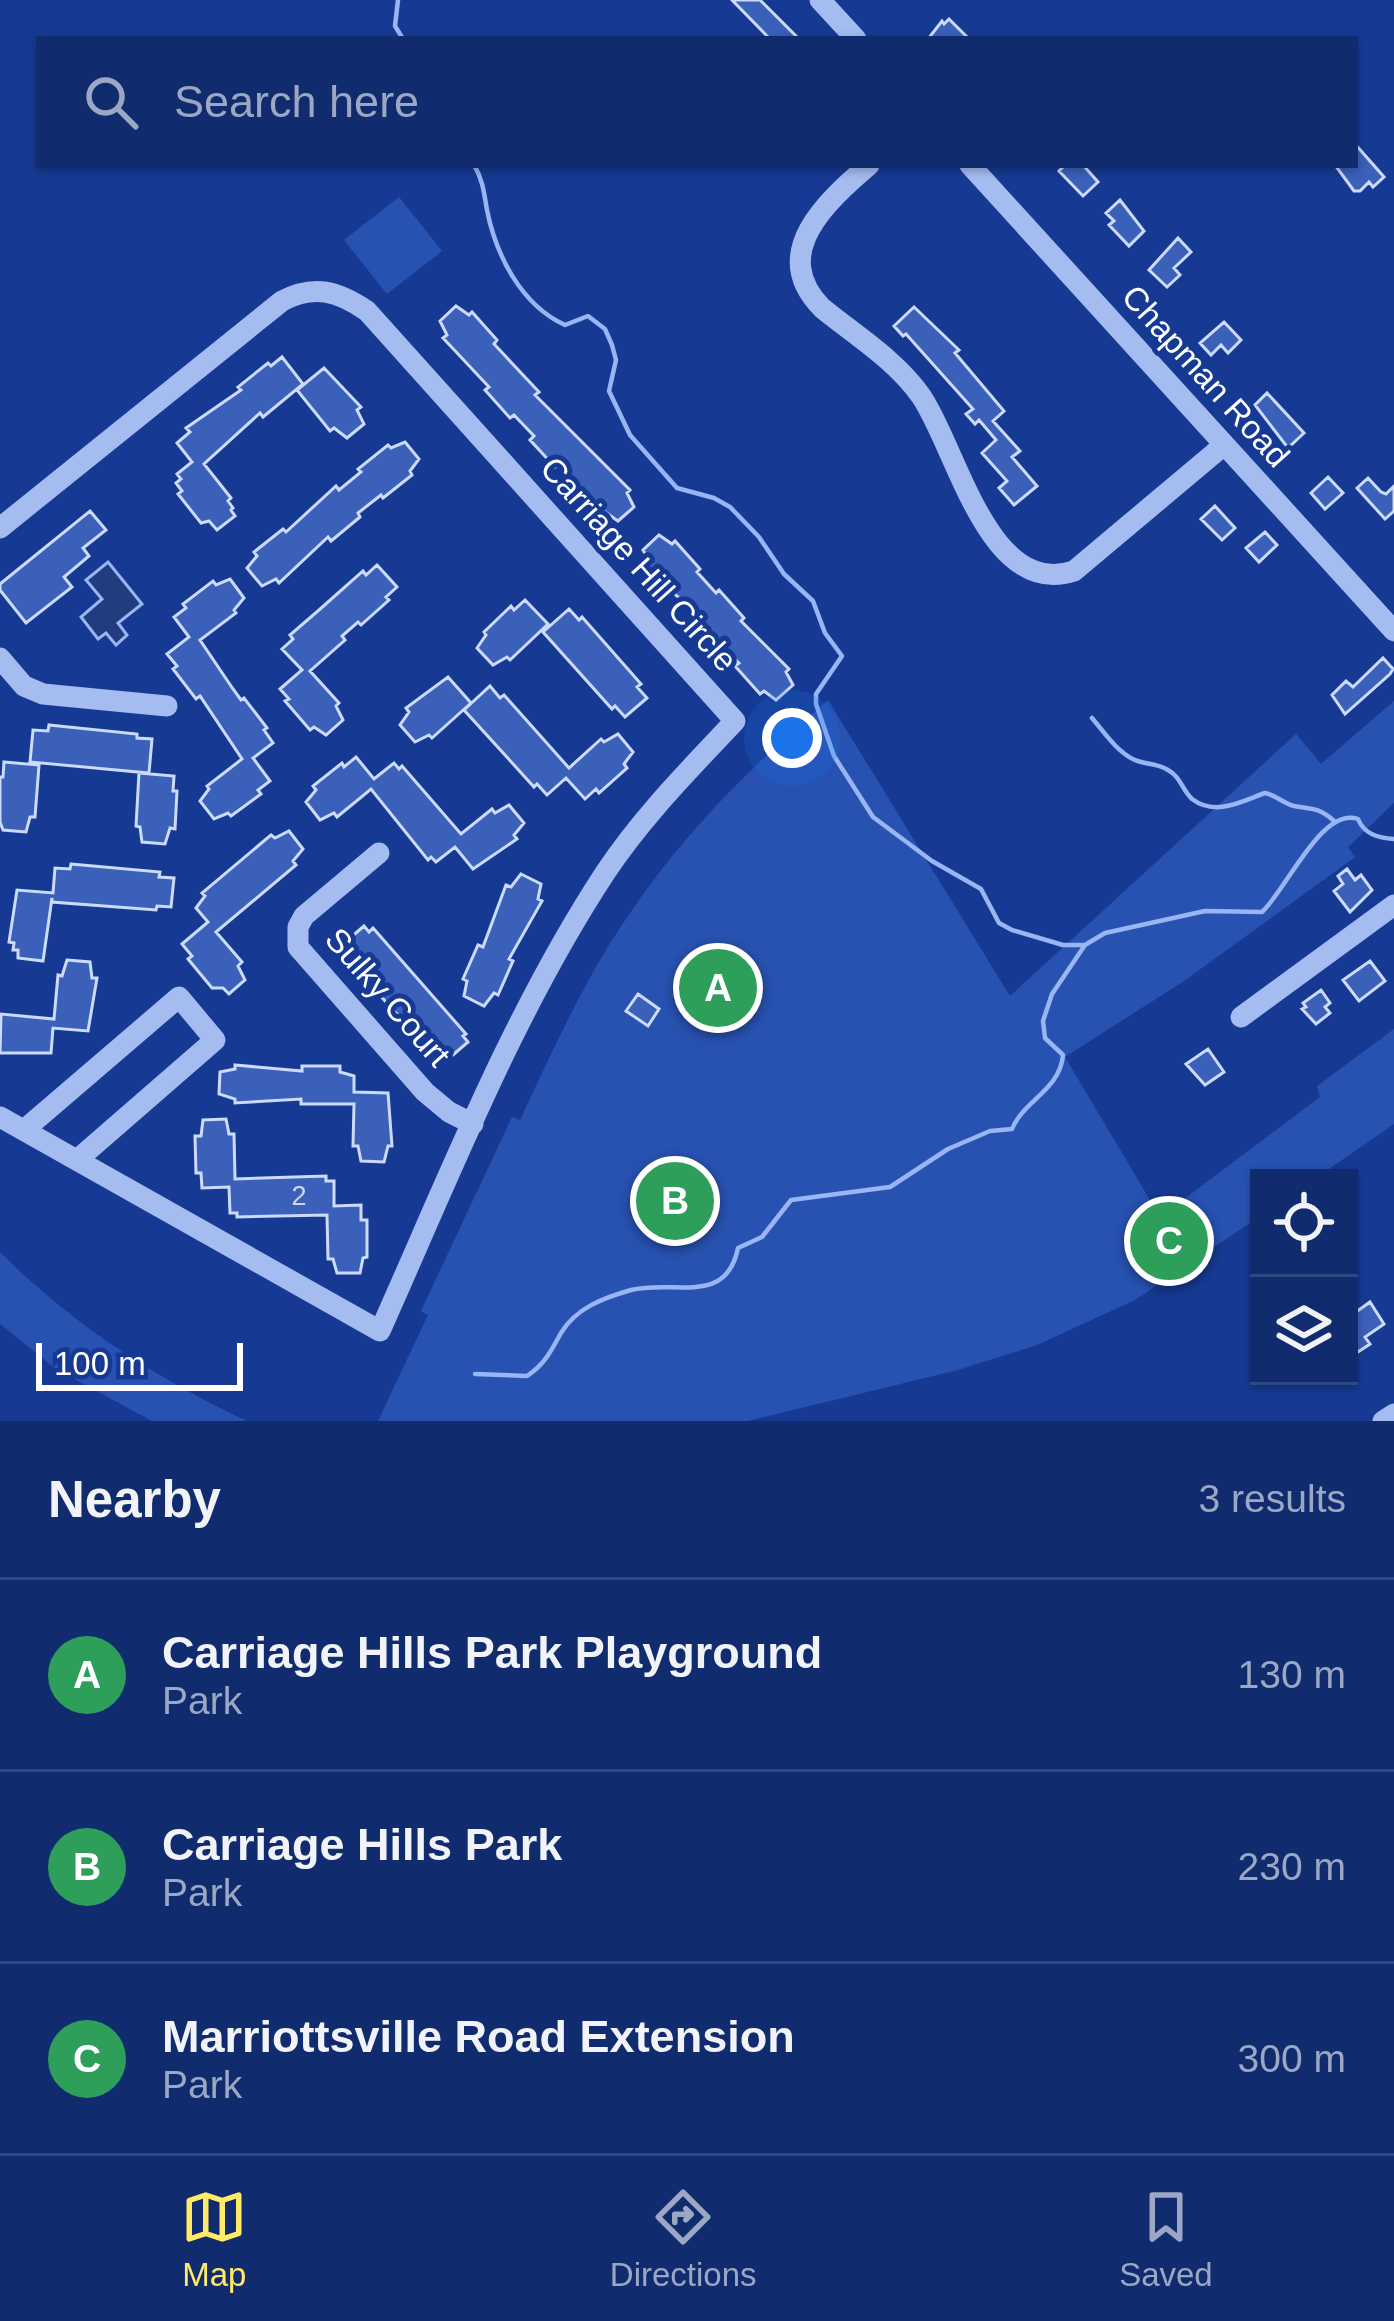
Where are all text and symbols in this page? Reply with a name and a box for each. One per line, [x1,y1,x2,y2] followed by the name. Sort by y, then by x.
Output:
[36,36,1358,168] search box
[78,69,144,135] icon: search
[174,76,419,127] text: Search here
[1115,278,1297,474] street label: Chapman Road
[533,449,745,679] street label: Carriage Hill Circle
[762,708,822,768] your location
[318,921,458,1073] street label: Sulky Court
[679,943,757,1033] pin: A
[636,1156,714,1246] pin: B
[1250,1169,1358,1385] map controls
[1250,1169,1358,1277] button: locate
[291,1181,307,1211] house number: 2
[1130,1196,1208,1286] pin: C
[1250,1277,1358,1385] button: layers
[36,1337,243,1390] scale bar
[54,1345,146,1382] text: 100 m
[48,1471,221,1528] text: Nearby
[1199,1477,1346,1520] text: 3 results
[162,1627,822,1678] text: Carriage Hills Park Playground
[73,1653,101,1696] text: A
[1238,1653,1346,1696] text: 130 m
[162,1679,242,1722] text: Park
[162,1819,562,1870] text: Carriage Hills Park
[73,1845,101,1888] text: B
[1238,1845,1346,1888] text: 230 m
[162,1871,242,1914] text: Park
[162,2011,795,2062] text: Marriottsville Road Extension
[73,2037,101,2080] text: C
[1238,2037,1346,2080] text: 300 m
[162,2063,242,2106] text: Park
[181,2184,247,2294] tab: Map
[610,2184,757,2294] tab: Directions
[1119,2184,1213,2294] tab: Saved

